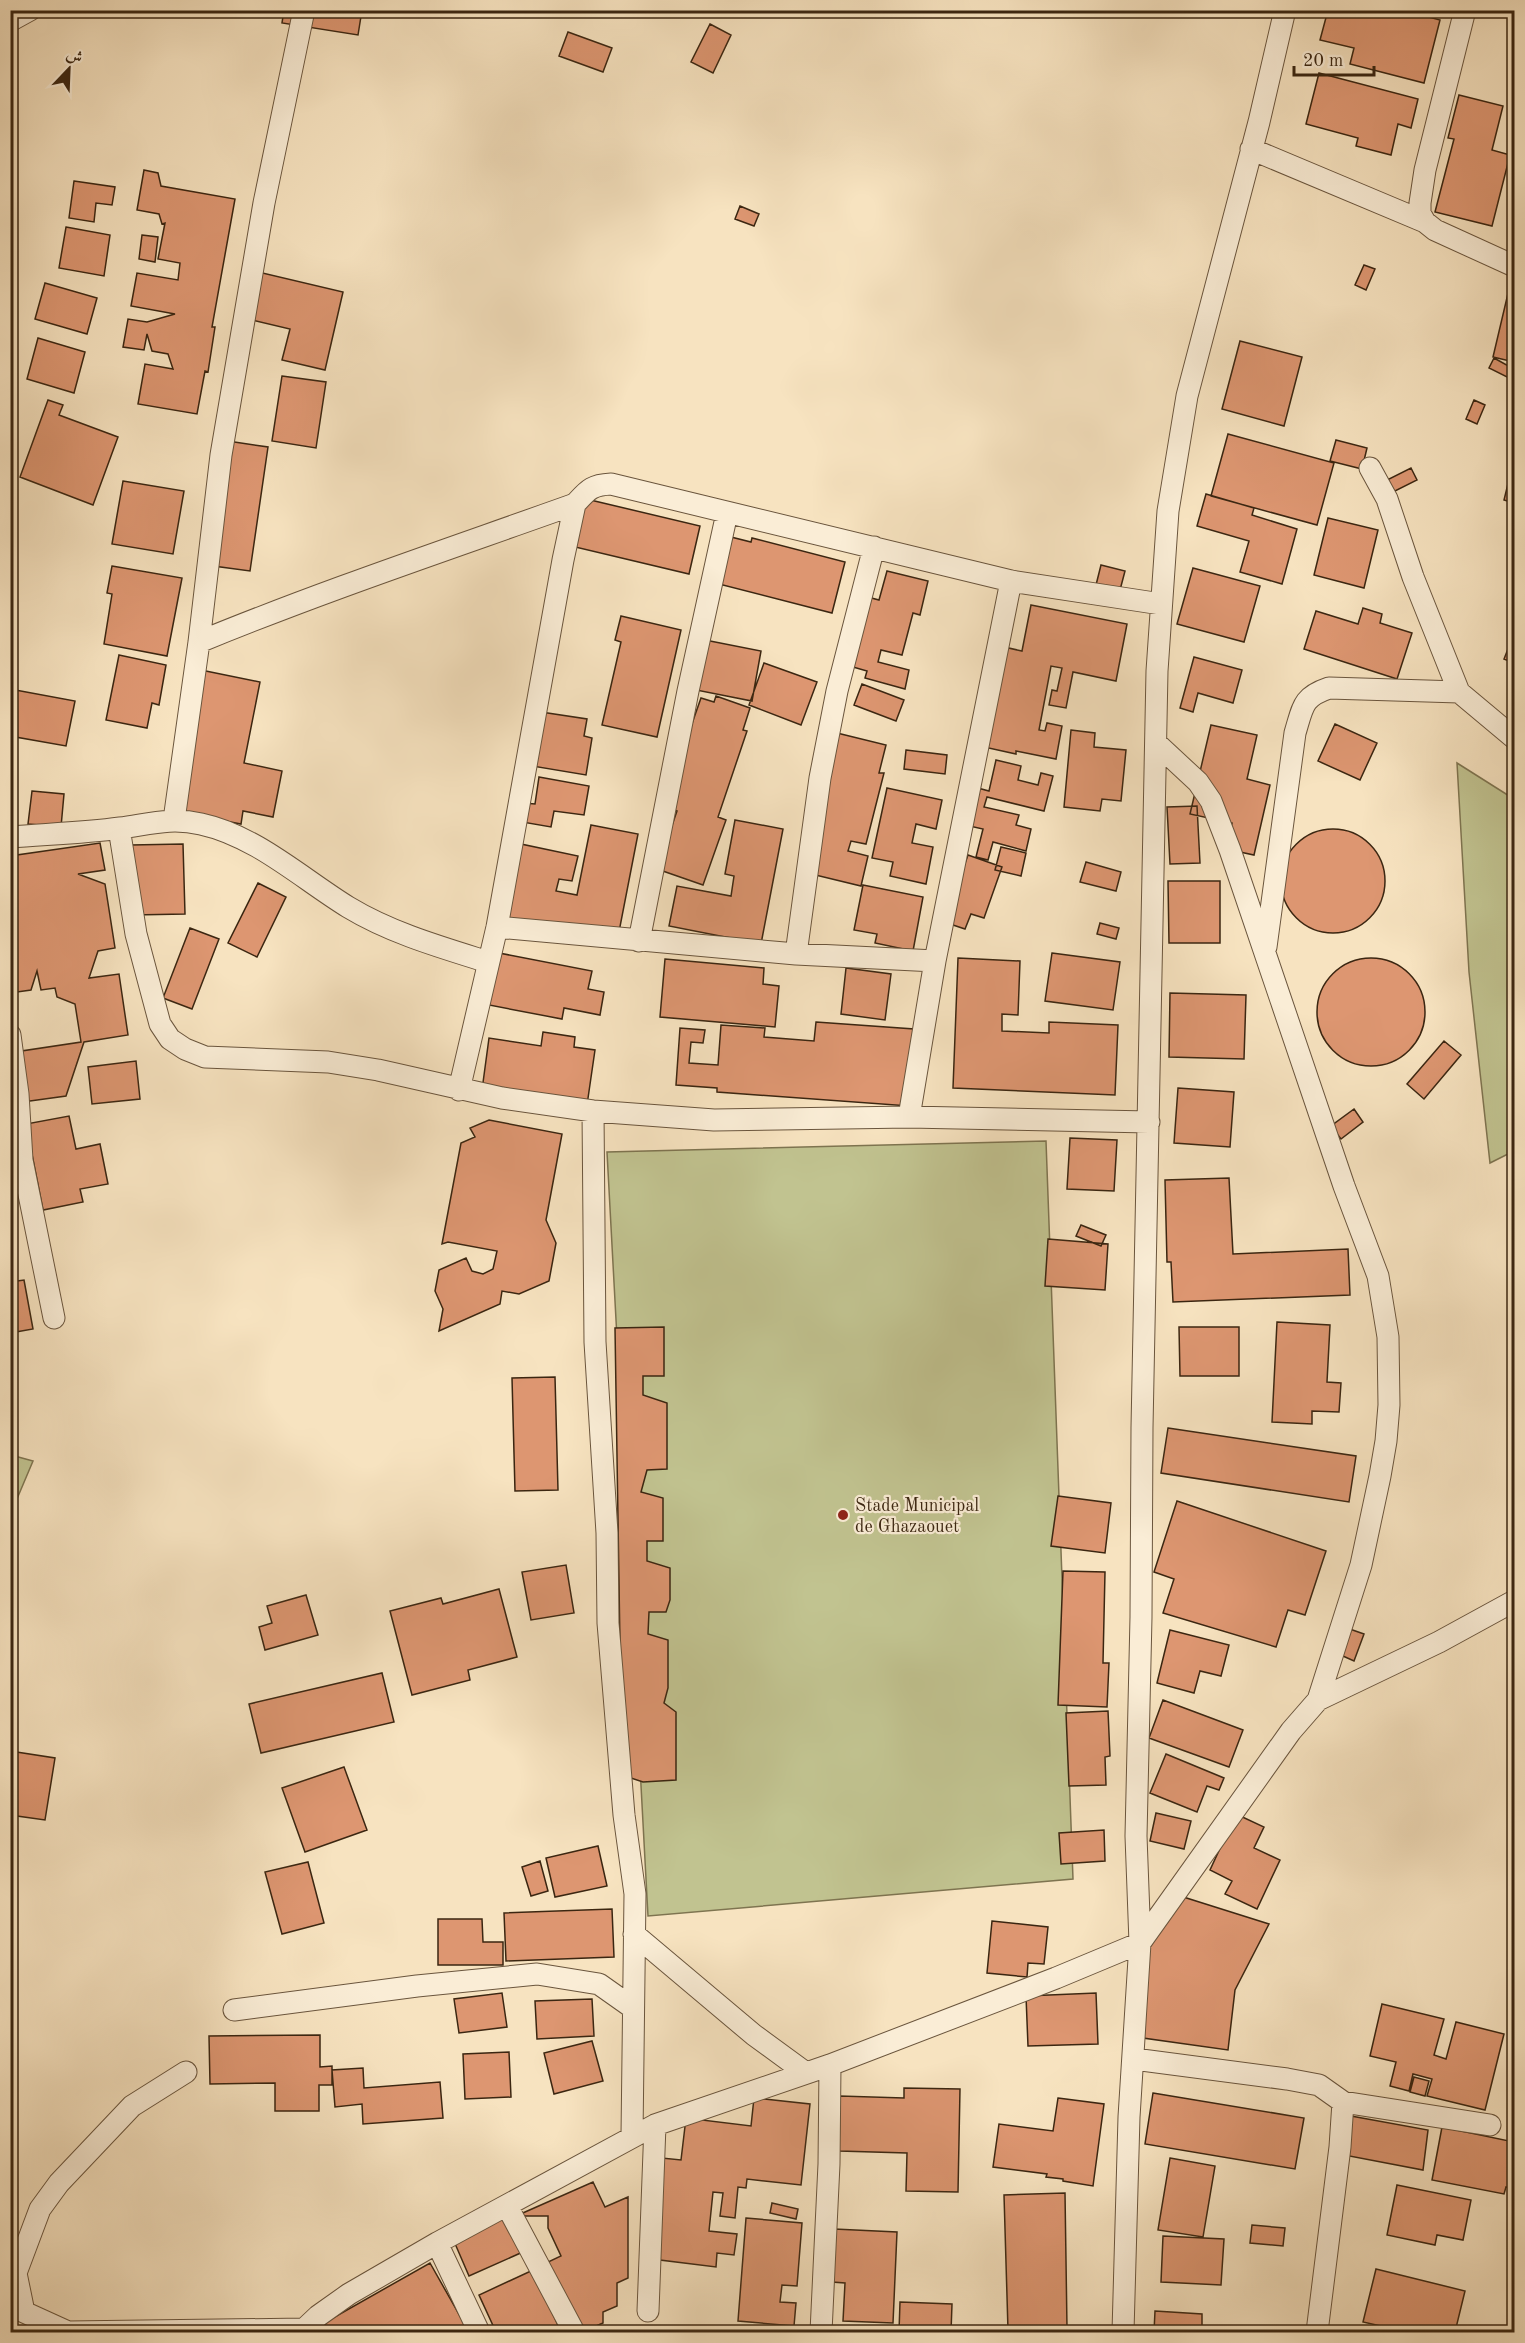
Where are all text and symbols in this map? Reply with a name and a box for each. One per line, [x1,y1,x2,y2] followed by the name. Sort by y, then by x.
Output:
[39,39,99,99] north arrow
[1294,39,1374,77] scale bar
[64,47,85,67] text: ش
[1303,52,1343,70] text: 20 m
[855,1497,979,1536] place label: Stade Municipal de Ghazaouet
[836,1508,850,1522] marker: Stade Municipal de Ghazaouet

